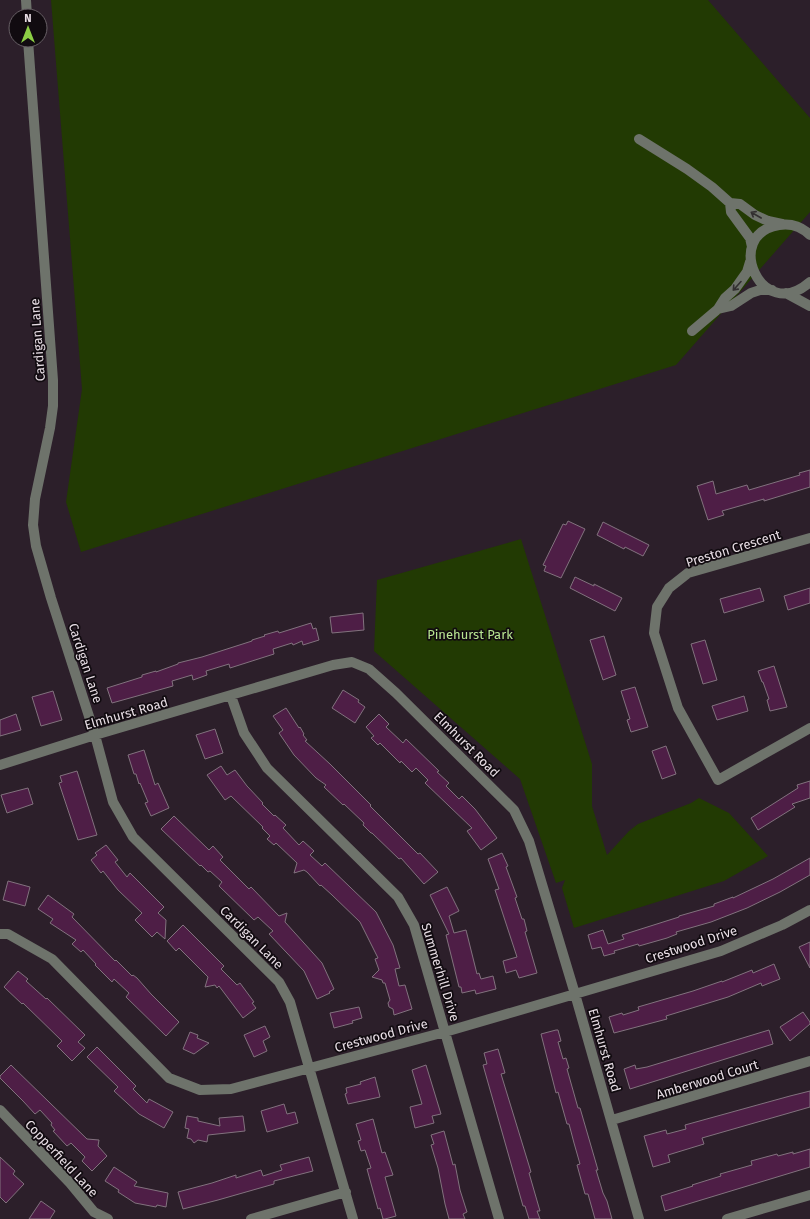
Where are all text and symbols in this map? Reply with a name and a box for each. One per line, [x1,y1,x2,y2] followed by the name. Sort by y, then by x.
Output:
[8,8,48,48] north arrow
[24,12,32,25] text: N
[750,210,762,218] one-way arrow
[732,281,741,292] one-way arrow
[27,298,48,382] street label: Cardigan Lane
[684,527,783,570] street label: Preston Crescent
[66,621,105,705] street label: Cardigan Lane
[427,627,513,642] park label: Pinehurst Park
[83,694,170,733] street label: Elmhurst Road
[431,709,502,780] street label: Elmhurst Road
[217,903,286,972] street label: Cardigan Lane
[418,921,463,1023] street label: Summerhill Drive
[643,923,739,966] street label: Crestwood Drive
[585,1007,624,1094] street label: Elmhurst Road
[333,1016,429,1055] street label: Crestwood Drive
[654,1057,760,1102] street label: Amberwood Court
[22,1117,101,1200] street label: Copperfield Lane

